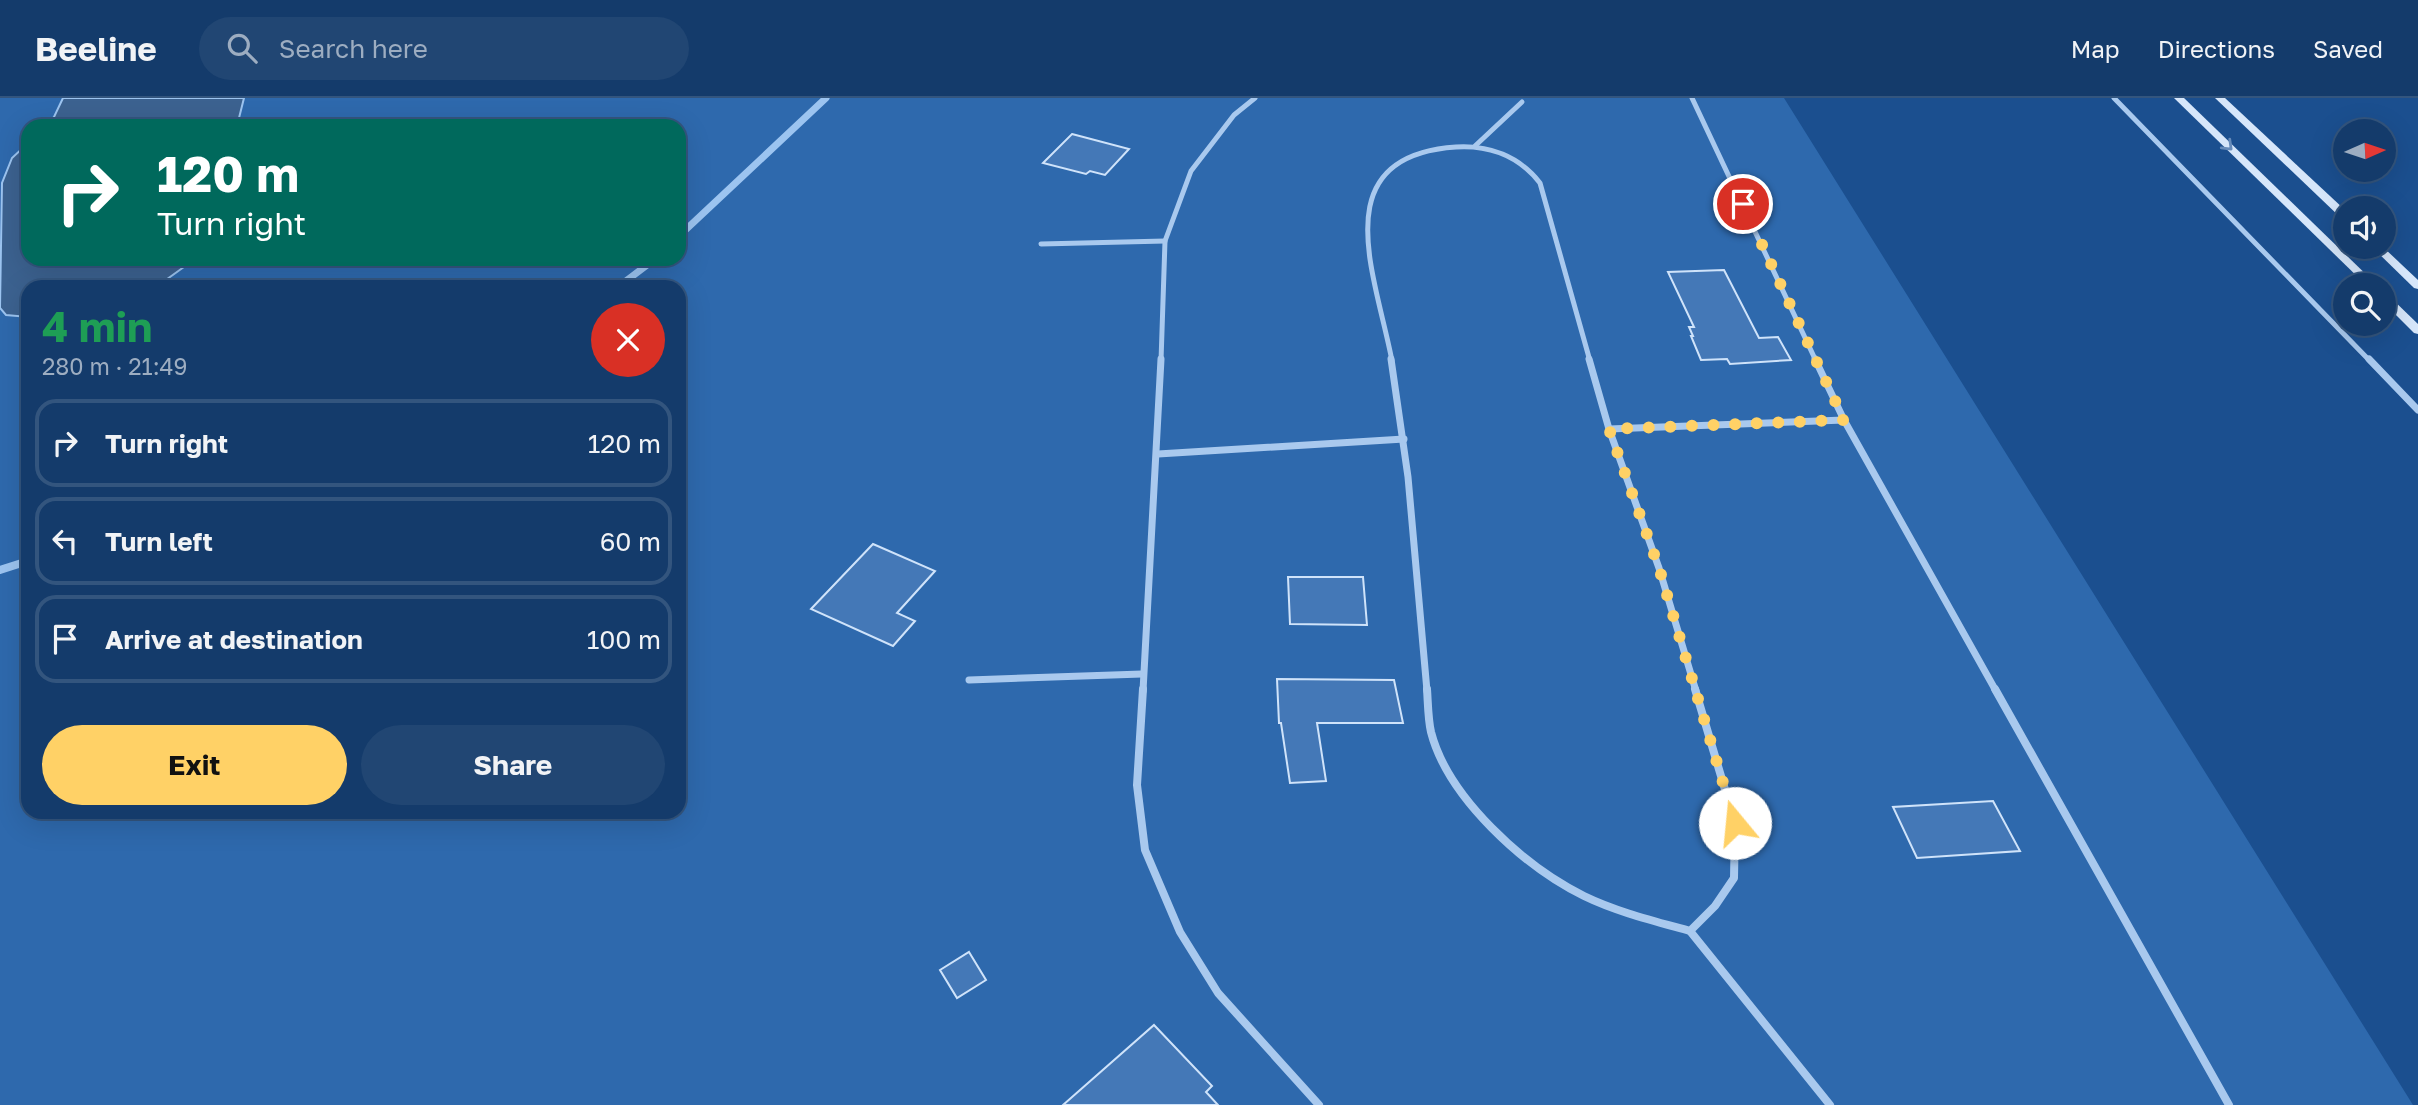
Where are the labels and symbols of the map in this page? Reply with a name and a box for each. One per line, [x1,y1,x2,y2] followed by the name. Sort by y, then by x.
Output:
[2333,119,2396,182] north arrow
[2220,137,2233,150] one-way arrow
[1713,174,1773,234] pin
[1698,786,1772,860] position arrow

